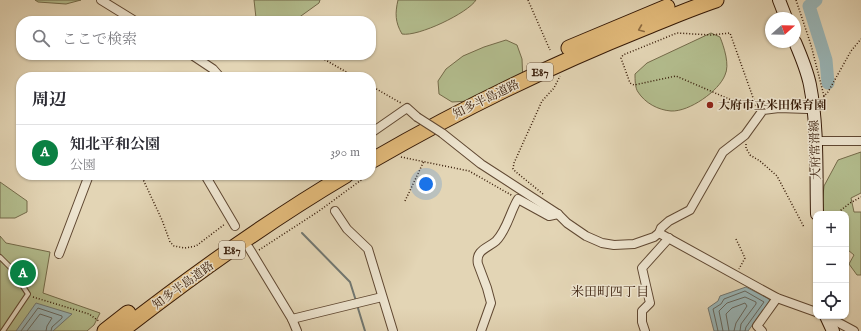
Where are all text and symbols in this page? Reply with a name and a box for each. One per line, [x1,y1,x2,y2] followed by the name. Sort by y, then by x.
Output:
[765,12,801,48] north arrow
[16,16,376,60] search box
[637,25,644,33] one-way arrow
[30,27,52,49] icon: search
[62,30,137,49] text: ここで検索
[527,63,553,81] road number: E87
[451,77,522,122] street label: 知多半島道路
[32,90,66,111] text: 周辺
[718,98,826,113] place label: 大府市立米田保育園
[705,100,715,110] marker: 大府市立米田保育園
[807,120,824,180] street label: 大府常滑線
[70,135,160,154] text: 知北平和公園
[41,144,49,161] text: A
[330,144,360,161] text: 390 m
[70,157,96,174] text: 公園
[416,174,436,194] your location
[813,211,849,319] map controls
[813,211,849,247] button: +
[219,241,245,259] road number: E87
[813,247,849,283] button: −
[10,258,36,288] pin: A
[150,258,217,313] street label: 知多半島道路
[813,283,849,319] button: locate
[571,284,649,301] district label: 米田町四丁目

